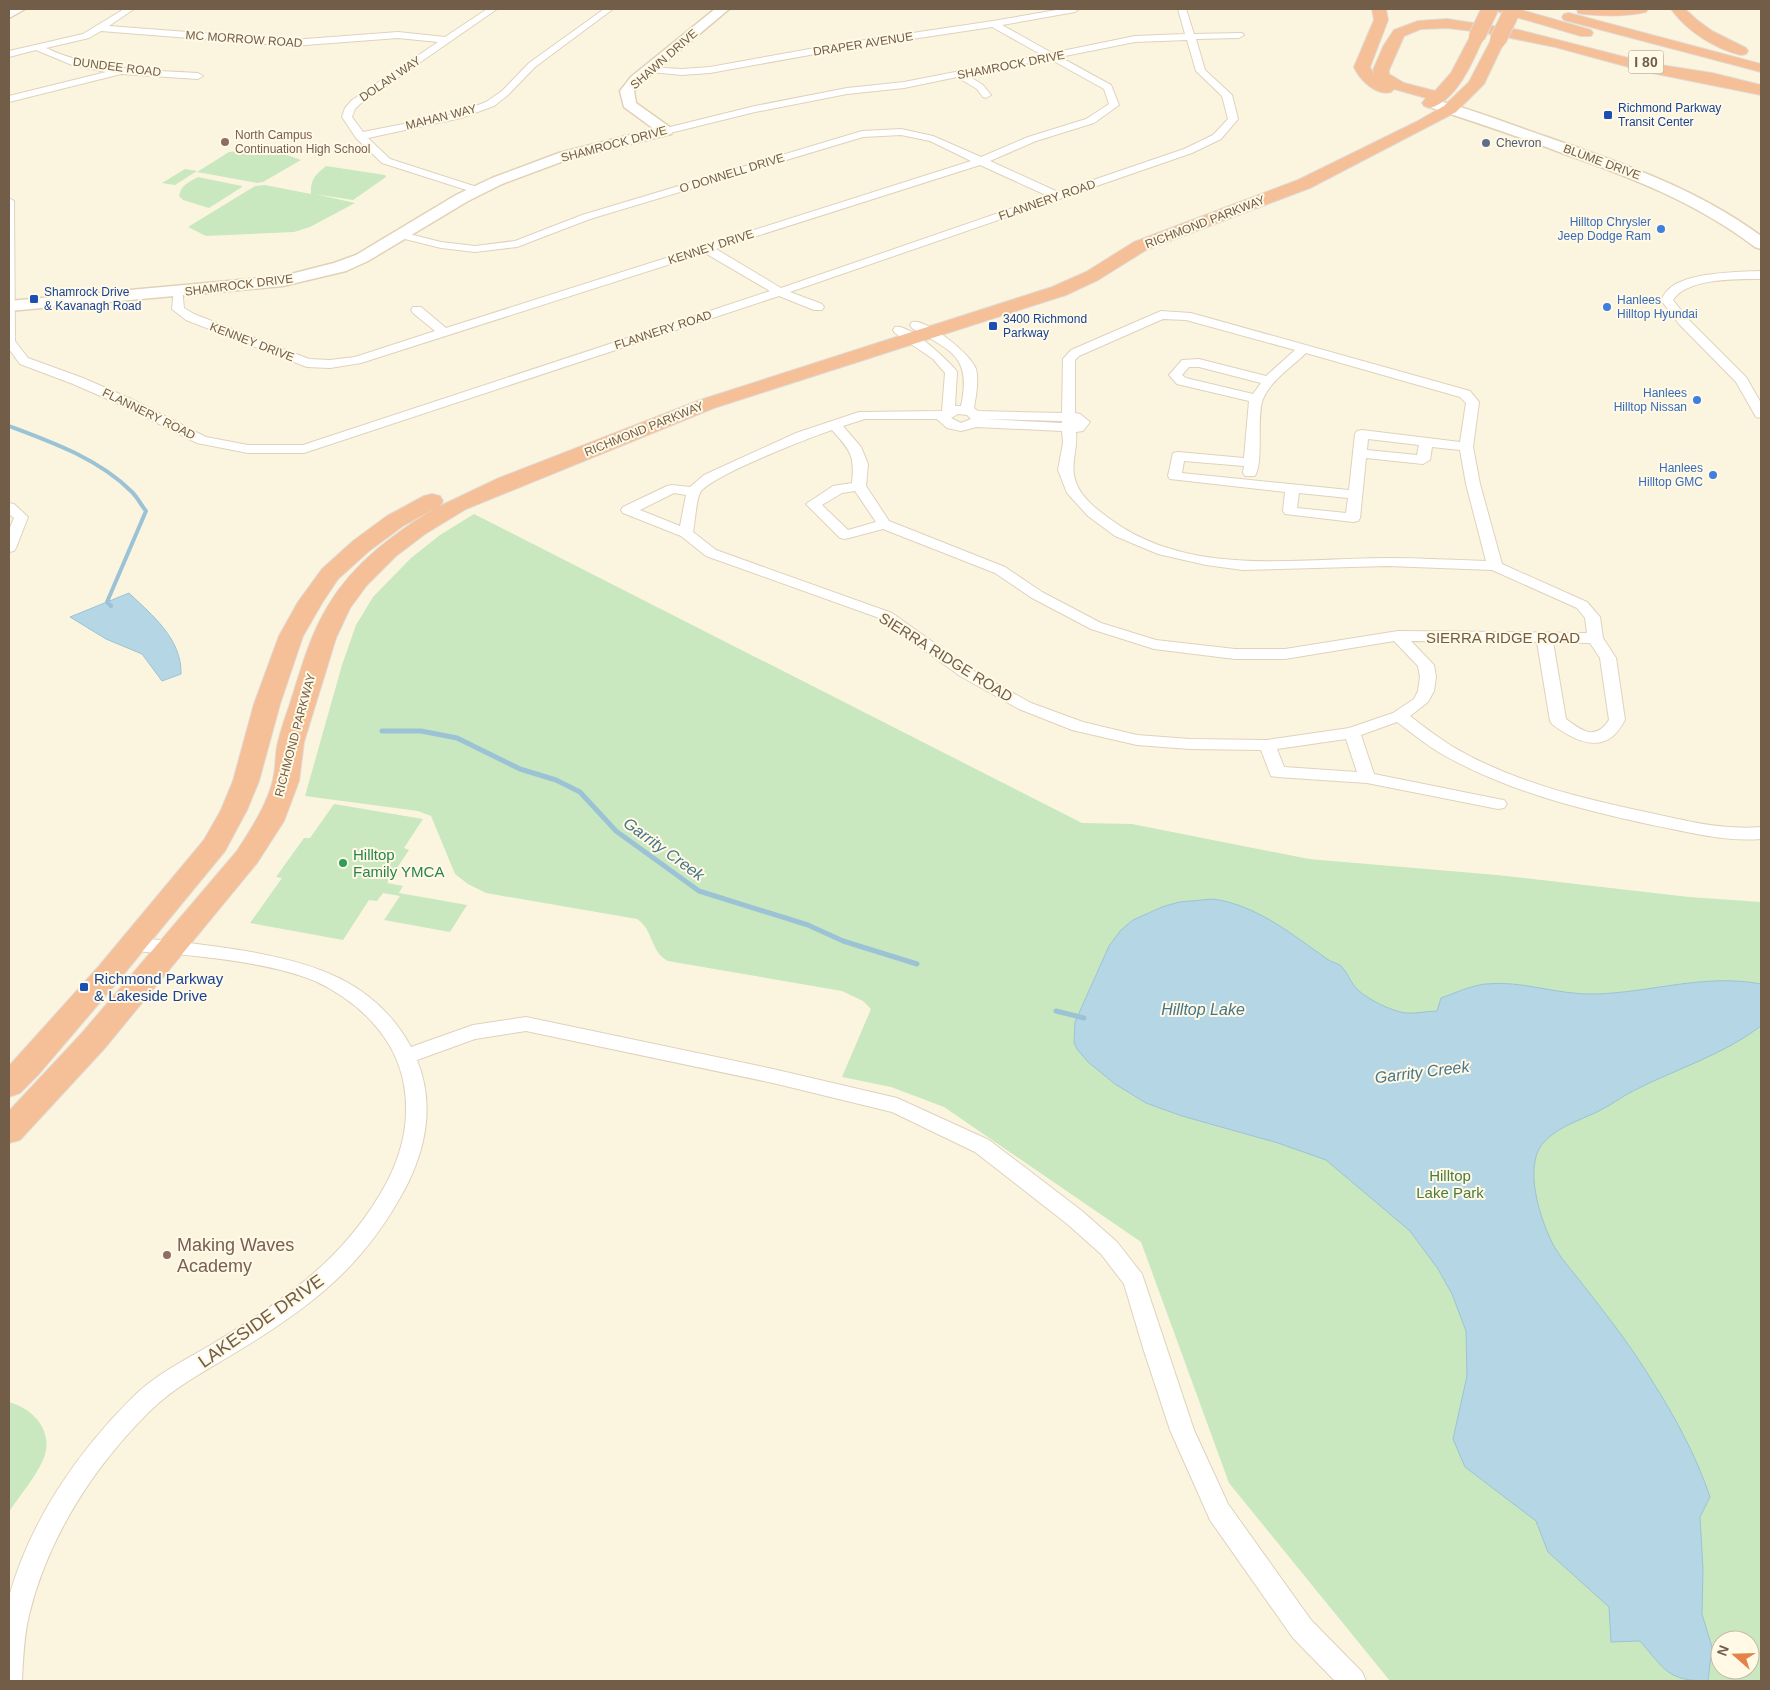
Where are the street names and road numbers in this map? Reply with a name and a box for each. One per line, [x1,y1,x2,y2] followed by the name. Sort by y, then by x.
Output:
[628,26,700,92] street label: SHAWN DRIVE
[185,28,303,50] street label: MC MORROW ROAD
[812,29,914,59] street label: DRAPER AVENUE
[956,48,1066,82] street label: SHAMROCK DRIVE
[1628,51,1664,74] road number: I 80
[357,53,423,105] street label: DOLAN WAY
[72,55,162,79] street label: DUNDEE ROAD
[404,101,478,133] street label: MAHAN WAY
[559,123,669,165] street label: SHAMROCK DRIVE
[1561,142,1643,182] street label: BLUME DRIVE
[678,150,786,196] street label: O DONNELL DRIVE
[997,177,1098,223] street label: FLANNERY ROAD
[1143,193,1267,251] street label: RICHMOND PARKWAY
[666,227,756,267] street label: KENNEY DRIVE
[184,271,294,299] street label: SHAMROCK DRIVE
[613,308,714,352] street label: FLANNERY ROAD
[208,319,296,365] street label: KENNEY DRIVE
[100,385,198,443] street label: FLANNERY ROAD
[582,399,706,459] street label: RICHMOND PARKWAY
[876,609,1016,705] street label: SIERRA RIDGE ROAD
[1426,629,1580,646] street label: SIERRA RIDGE ROAD
[272,672,318,798] street label: RICHMOND PARKWAY
[195,1270,327,1372] street label: LAKESIDE DRIVE

